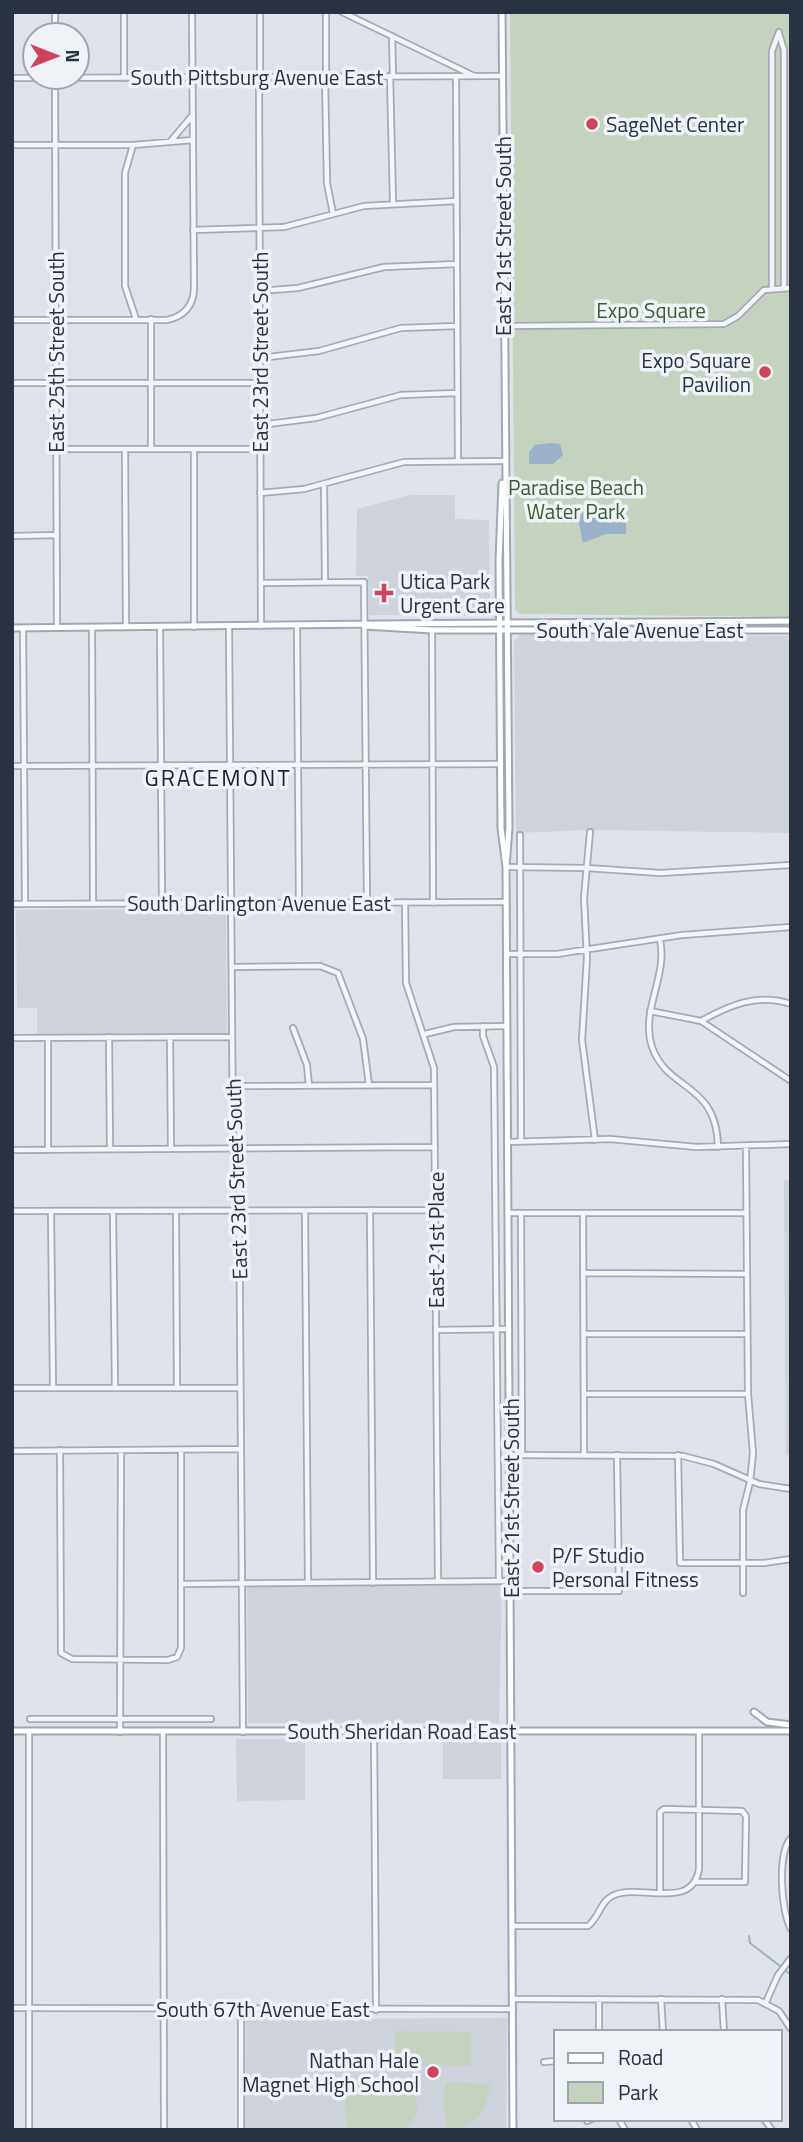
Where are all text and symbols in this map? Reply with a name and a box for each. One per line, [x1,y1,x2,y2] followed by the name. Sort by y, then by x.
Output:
[21,21,91,91] north arrow
[59,49,88,63] text: N
[131,61,384,93] street label: South Pittsburg Avenue East
[606,108,744,140] place label: SageNet Center
[584,116,600,132] marker: SageNet Center
[487,136,519,336] street label: East 21st Street South
[40,251,72,453] street label: East 25th Street South
[244,251,276,453] street label: East 23rd Street South
[596,294,706,326] park label: Expo Square
[641,344,751,400] place label: Expo Square Pavilion
[757,364,773,380] marker: Expo Square Pavilion
[508,471,644,527] park label: Paradise Beach Water Park
[400,565,505,621] place label: Utica Park Urgent Care
[374,583,394,603] marker: Utica Park Urgent Care
[537,614,744,646] street label: South Yale Avenue East
[145,760,291,795] district label: GRACEMONT
[127,887,391,919] street label: South Darlington Avenue East
[216,1078,256,1280] street label: East 23rd Street South
[420,1172,452,1308] street label: East 21st Place
[495,1398,527,1598] street label: East 21st Street South
[552,1539,699,1595] place label: P/F Studio Personal Fitness
[530,1559,546,1575] marker: P/F Studio Personal Fitness
[288,1715,517,1747] street label: South Sheridan Road East
[156,1993,370,2025] street label: South 67th Avenue East
[554,2030,782,2121] legend
[618,2041,663,2073] text: Road
[242,2044,419,2100] place label: Nathan Hale Magnet High School
[425,2064,441,2080] marker: Nathan Hale Magnet High School
[618,2076,658,2108] text: Park

